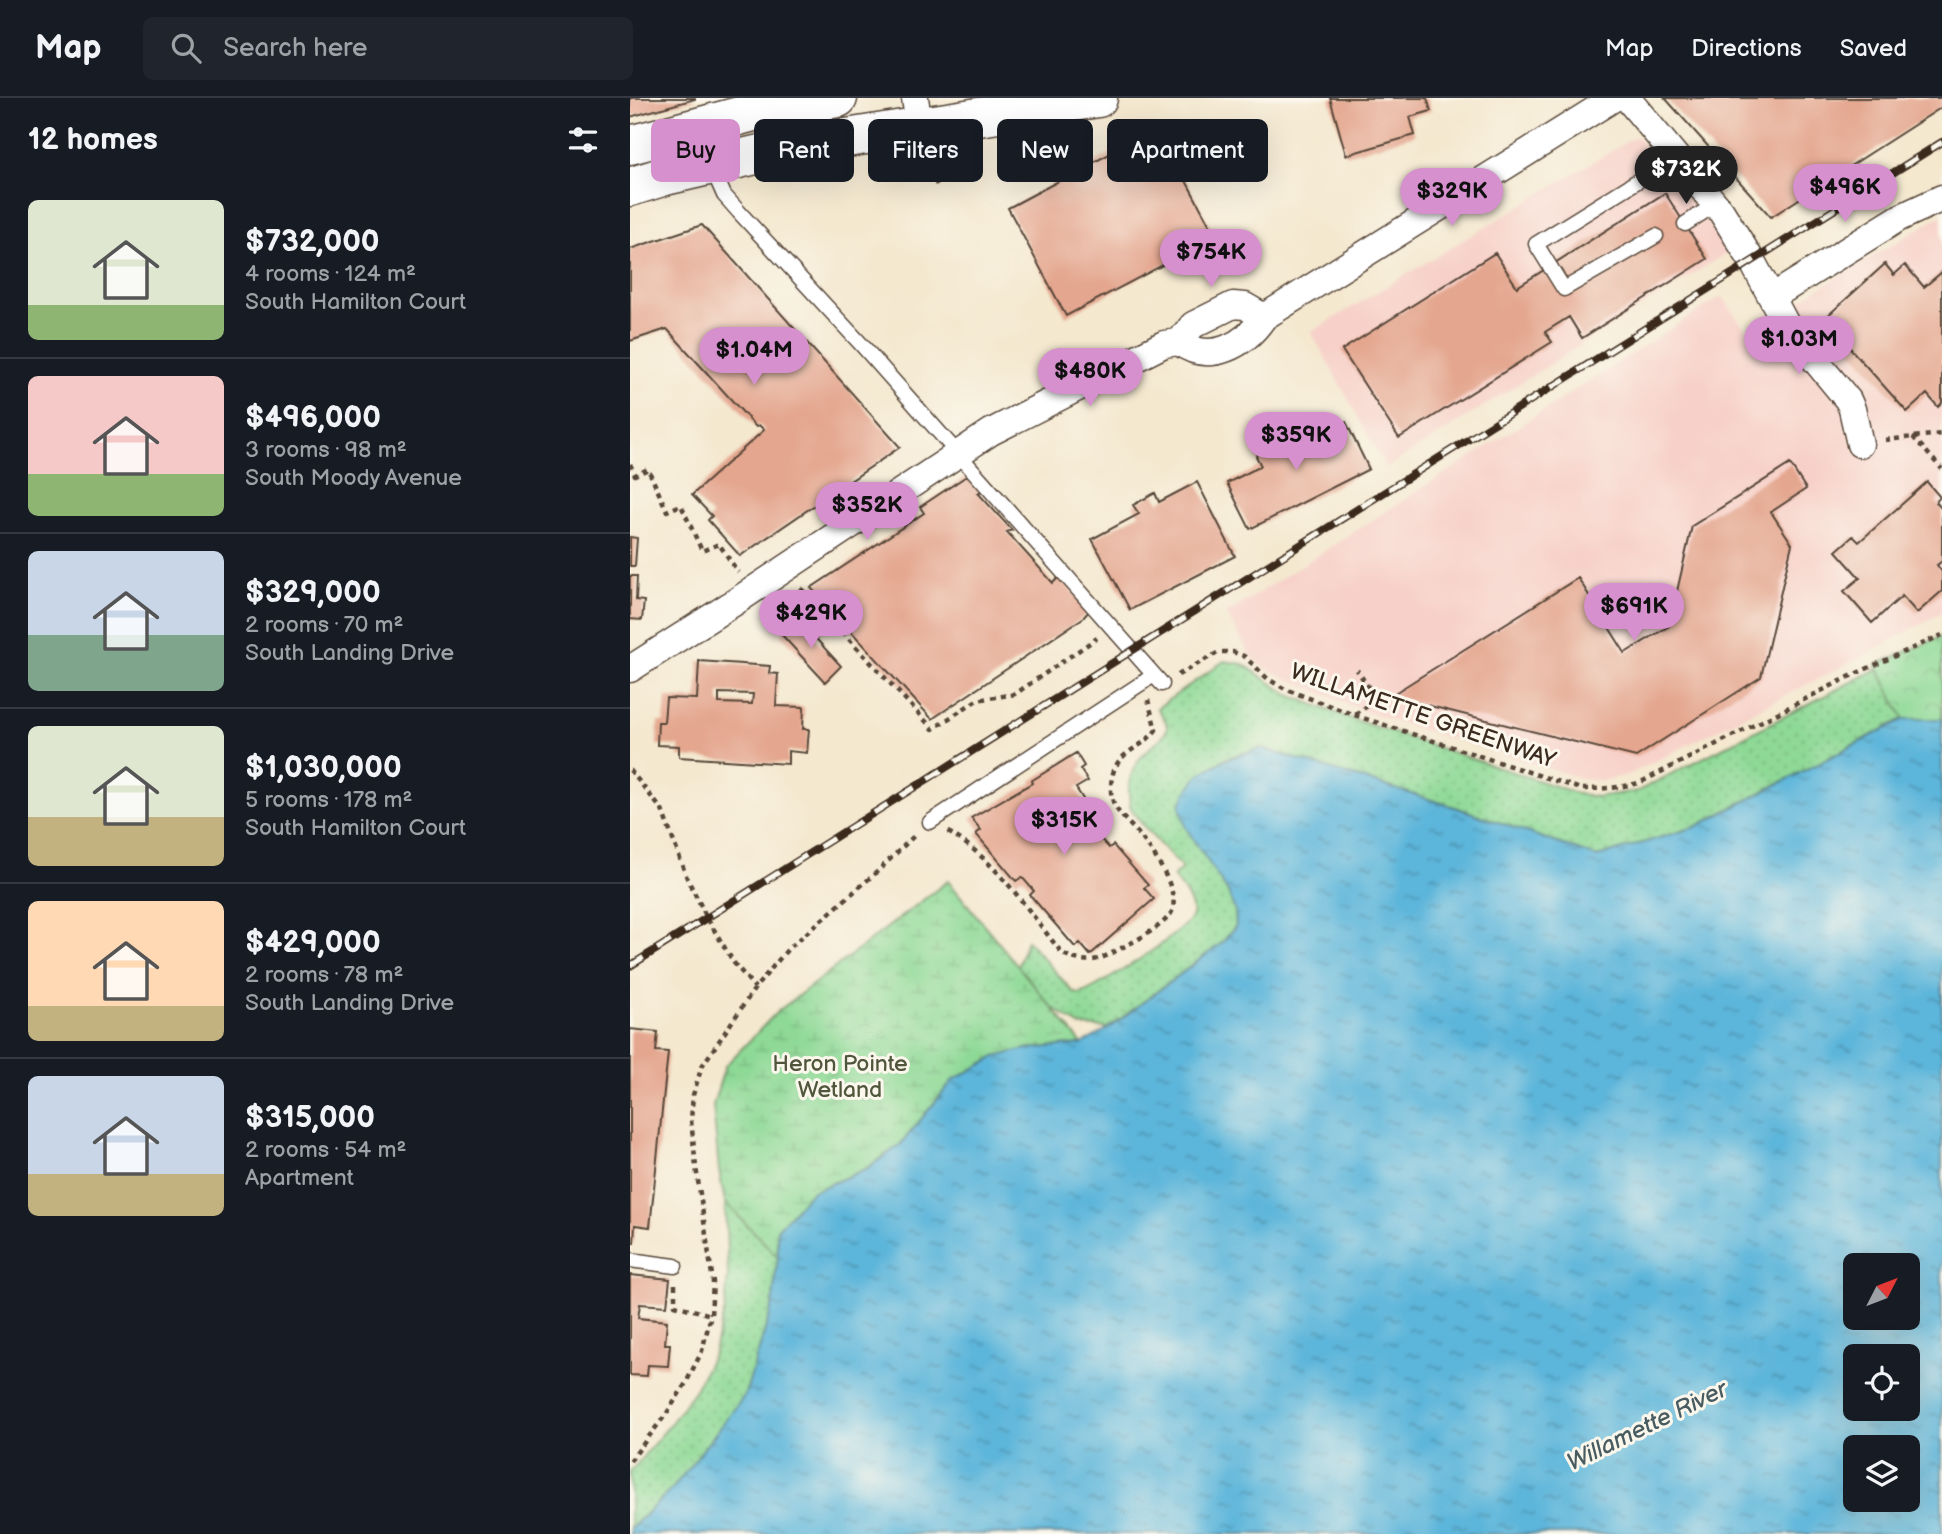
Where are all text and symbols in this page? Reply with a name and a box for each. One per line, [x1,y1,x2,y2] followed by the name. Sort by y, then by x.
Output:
[143,17,633,80] search box
[35,28,101,68] text: Map
[167,29,205,67] icon: search
[223,33,367,64] text: Search here
[1605,34,1653,63] text: Map
[1691,34,1802,63] text: Directions
[1840,34,1907,63] text: Saved
[651,119,740,182] chip: Buy
[754,119,854,182] chip: Rent
[868,119,983,182] chip: Filters
[997,119,1093,182] chip: New
[1107,119,1268,182] chip: Apartment
[564,121,602,159] icon: filters
[28,122,158,158] text: 12 homes
[1637,146,1735,206] pin: $732K
[1651,155,1721,183] text: $732K
[1796,164,1894,224] pin: $496K
[1403,169,1501,228] pin: $329K
[1809,173,1881,201] text: $496K
[1416,177,1488,205] text: $329K
[245,224,380,260] text: $732,000
[84,228,168,312] icon: home
[1162,230,1260,289] pin: $754K
[1176,238,1246,266] text: $754K
[245,260,416,288] text: 4 rooms · 124 m²
[245,288,466,316] text: South Hamilton Court
[1742,316,1856,376] pin: $1.03M
[1760,325,1838,353] text: $1.03M
[697,328,811,387] pin: $1.04M
[715,336,793,364] text: $1.04M
[1041,348,1139,408] pin: $480K
[1054,357,1126,385] text: $480K
[245,400,381,436] text: $496,000
[84,404,168,488] icon: home
[1247,412,1345,472] pin: $359K
[1261,421,1331,449] text: $359K
[245,436,407,464] text: 3 rooms · 98 m²
[245,464,462,492] text: South Moody Avenue
[818,482,916,542] pin: $352K
[831,491,903,519] text: $352K
[245,575,381,611] text: $329,000
[84,579,168,663] icon: home
[1585,584,1683,643] pin: $691K
[762,590,860,650] pin: $429K
[1600,592,1668,620] text: $691K
[775,599,847,627] text: $429K
[245,611,404,639] text: 2 rooms · 70 m²
[245,639,454,667] text: South Landing Drive
[1287,657,1560,775] street label: WILLAMETTE GREENWAY
[245,750,402,786] text: $1,030,000
[84,754,168,838] icon: home
[245,786,413,814] text: 5 rooms · 178 m²
[1015,798,1113,857] pin: $315K
[1030,806,1098,834] text: $315K
[245,814,466,842] text: South Hamilton Court
[245,925,381,961] text: $429,000
[84,929,168,1013] icon: home
[245,961,403,989] text: 2 rooms · 78 m²
[245,989,454,1017] text: South Landing Drive
[772,1050,908,1104] park label: Heron Pointe Wetland
[245,1100,375,1136] text: $315,000
[84,1104,168,1188] icon: home
[245,1136,407,1164] text: 2 rooms · 54 m²
[245,1164,354,1192] text: Apartment
[1843,1253,1920,1330] north arrow
[1843,1253,1920,1512] map controls
[1843,1344,1920,1421] button: locate
[1562,1374,1734,1477] water label: Willamette River
[1843,1435,1920,1512] button: layers

